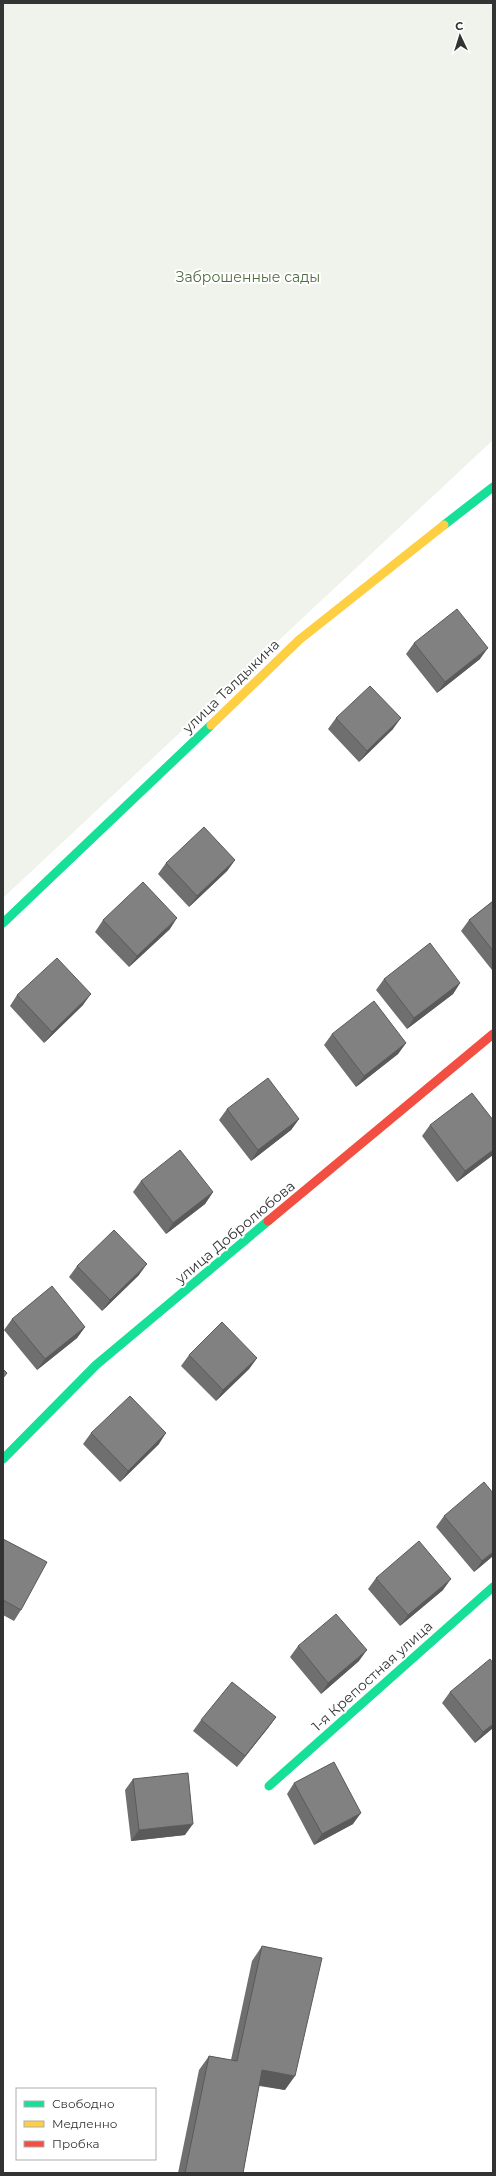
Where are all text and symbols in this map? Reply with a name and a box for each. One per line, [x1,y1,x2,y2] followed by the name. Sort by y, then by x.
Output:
[440,16,480,56] north arrow
[455,19,464,33] text: С
[176,268,320,286] park label: Заброшенные сады
[178,635,283,738] street label: улица Талдыкина
[171,1177,298,1288] street label: улица Добролюбова
[308,1617,436,1735] street label: 1-я Крепостная улица
[16,2088,156,2160] legend
[52,2096,115,2111] text: Свободно
[52,2116,118,2131] text: Медленно
[52,2136,100,2151] text: Пробка

